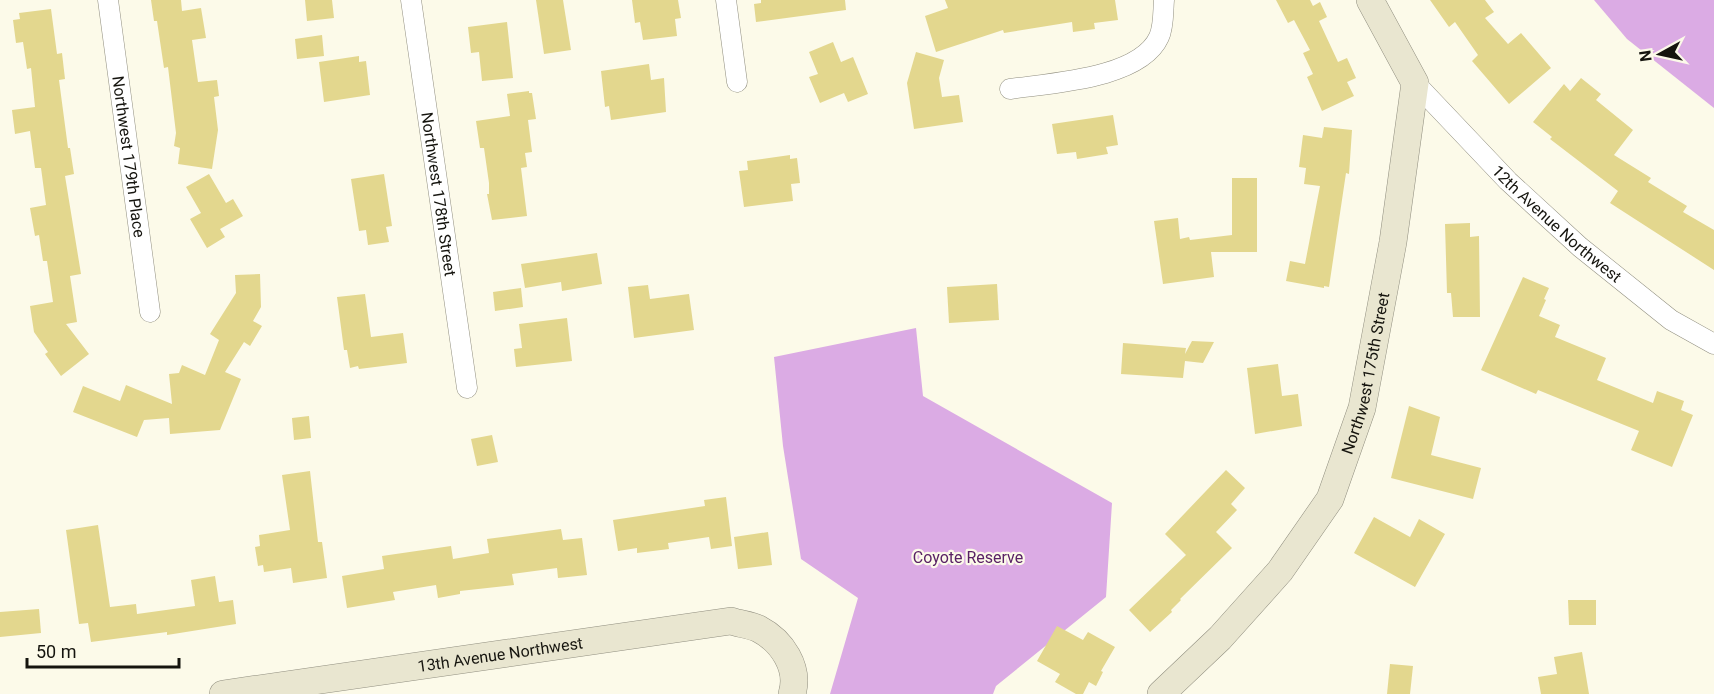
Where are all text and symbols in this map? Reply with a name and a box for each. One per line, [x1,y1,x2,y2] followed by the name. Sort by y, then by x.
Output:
[1630,24,1690,84] north arrow
[1635,49,1656,63] text: N
[108,75,149,239] street label: Northwest 179th Place
[417,111,460,277] street label: Northwest 178th Street
[1488,161,1625,286] street label: 12th Avenue Northwest
[1338,291,1393,457] street label: Northwest 175th Street
[913,548,1023,567] park label: Coyote Reserve
[27,631,178,669] scale bar
[416,633,584,676] street label: 13th Avenue Northwest
[36,641,76,662] text: 50 m

